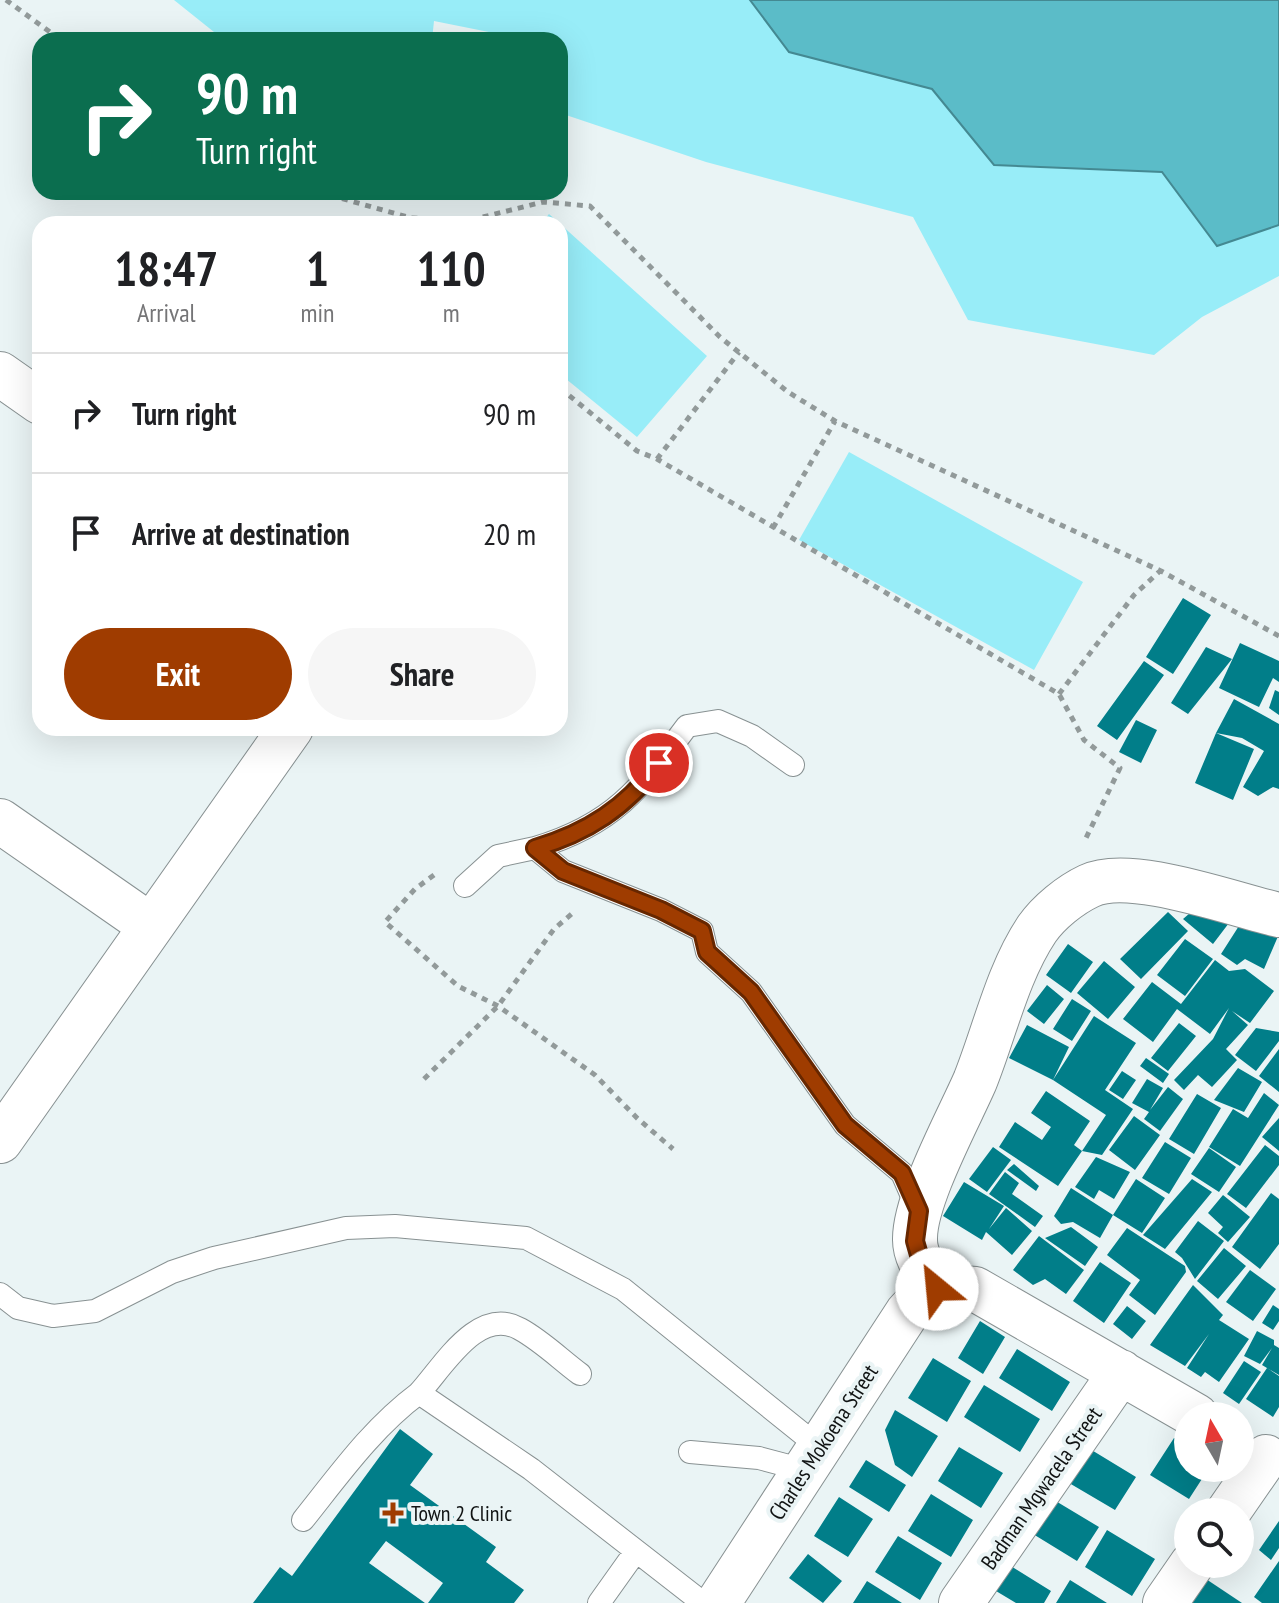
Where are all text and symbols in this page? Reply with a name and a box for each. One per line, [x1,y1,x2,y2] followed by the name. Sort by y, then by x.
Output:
[196,57,298,129] text: 90 m
[64,64,168,168] icon: right
[196,127,317,174] text: Turn right
[114,237,218,299] text: 18:47
[306,237,329,299] text: 1
[417,237,486,299] text: 110
[137,296,196,329] text: Arrival
[300,296,334,329] text: min
[443,296,460,329] text: m
[64,391,108,435] icon: right
[132,394,236,433] text: Turn right
[483,394,536,433] text: 90 m
[64,511,108,555] icon: arrive
[132,514,350,553] text: Arrive at destination
[483,514,536,553] text: 20 m
[64,628,292,720] button: Exit
[308,628,536,720] button: Share
[625,729,693,797] pin
[637,741,681,785] icon: arrive
[895,1247,979,1331] position arrow
[762,1359,884,1525] street label: Charles Mokoena Street
[974,1401,1108,1575] street label: Badman Mgwacela Street
[1174,1402,1254,1482] north arrow
[1174,1402,1254,1578] map controls
[1174,1498,1254,1578] button: search
[411,1499,512,1527] place label: Town 2 Clinic
[382,1502,404,1524] marker: Town 2 Clinic

